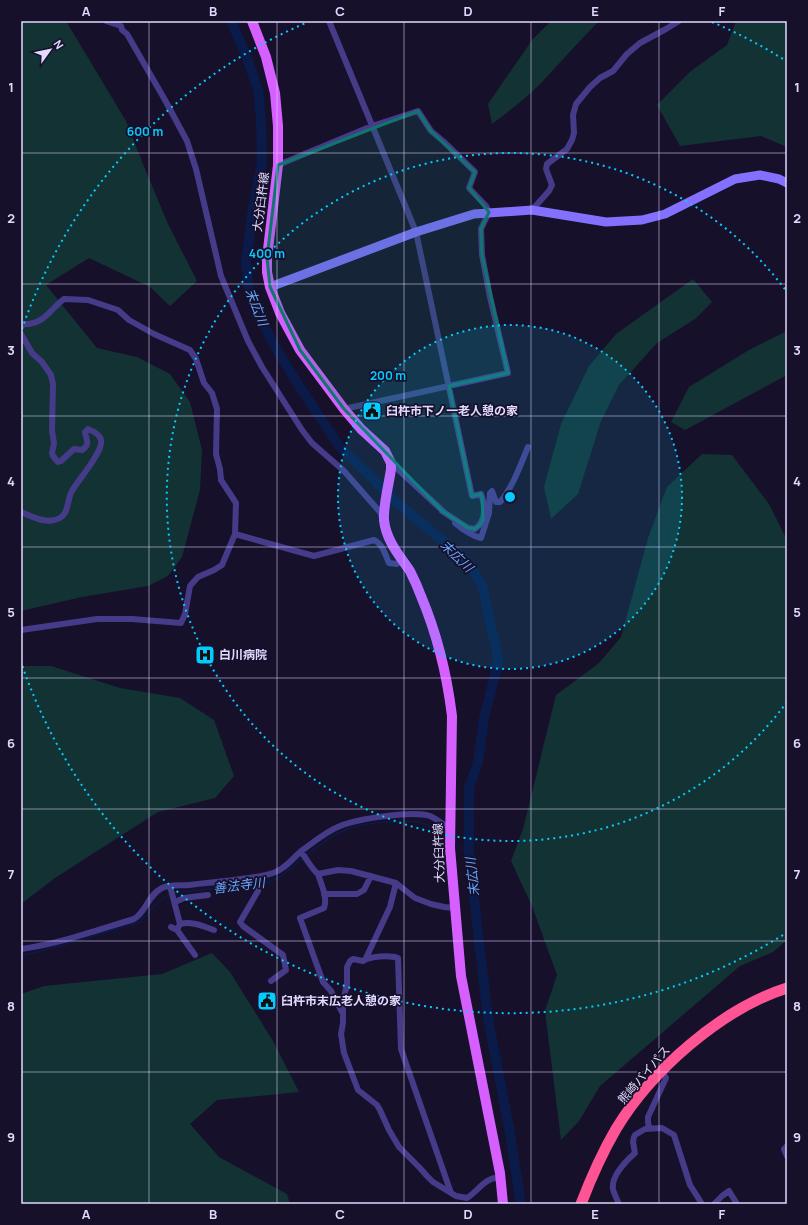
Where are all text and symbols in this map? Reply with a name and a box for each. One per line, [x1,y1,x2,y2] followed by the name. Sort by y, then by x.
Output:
[82,2,91,20] text: A
[209,2,217,20] text: B
[335,2,345,20] text: C
[463,2,473,20] text: D
[591,2,599,20] text: E
[719,2,726,20] text: F
[30,30,70,70] north arrow
[50,37,67,52] text: N
[8,78,14,96] text: 1
[794,78,800,96] text: 1
[127,123,163,140] text: 600 m
[248,171,273,233] street label: 大分臼杵線
[7,209,15,227] text: 2
[793,209,801,227] text: 2
[249,245,285,262] text: 400 m
[242,286,273,330] water label: 末広川
[7,341,15,359] text: 3
[793,341,801,359] text: 3
[370,367,406,384] text: 200 m
[361,400,383,422] public building icon: 臼杵市下ノ一老人憩の家
[386,402,518,419] place label: 臼杵市下ノ一老人憩の家
[7,472,15,490] text: 4
[793,472,801,490] text: 4
[503,490,517,504] centre of rings
[437,536,479,577] water label: 末広川
[7,603,15,621] text: 5
[793,603,801,621] text: 5
[194,644,216,666] hospital icon: 白川病院
[219,646,267,663] place label: 白川病院
[7,734,15,752] text: 6
[793,734,801,752] text: 6
[429,823,448,883] street label: 大分臼杵線
[461,855,483,897] water label: 末広川
[8,865,15,883] text: 7
[794,865,801,883] text: 7
[212,873,268,897] water label: 善法寺川
[256,990,278,1012] public building icon: 臼杵市末広老人憩の家
[281,992,401,1009] place label: 臼杵市末広老人憩の家
[7,997,15,1015] text: 8
[793,997,801,1015] text: 8
[614,1042,674,1107] street label: 熊崎バイパス
[7,1128,15,1146] text: 9
[793,1128,801,1146] text: 9
[82,1205,91,1223] text: A
[209,1205,217,1223] text: B
[335,1205,345,1223] text: C
[463,1205,473,1223] text: D
[591,1205,599,1223] text: E
[719,1205,726,1223] text: F

